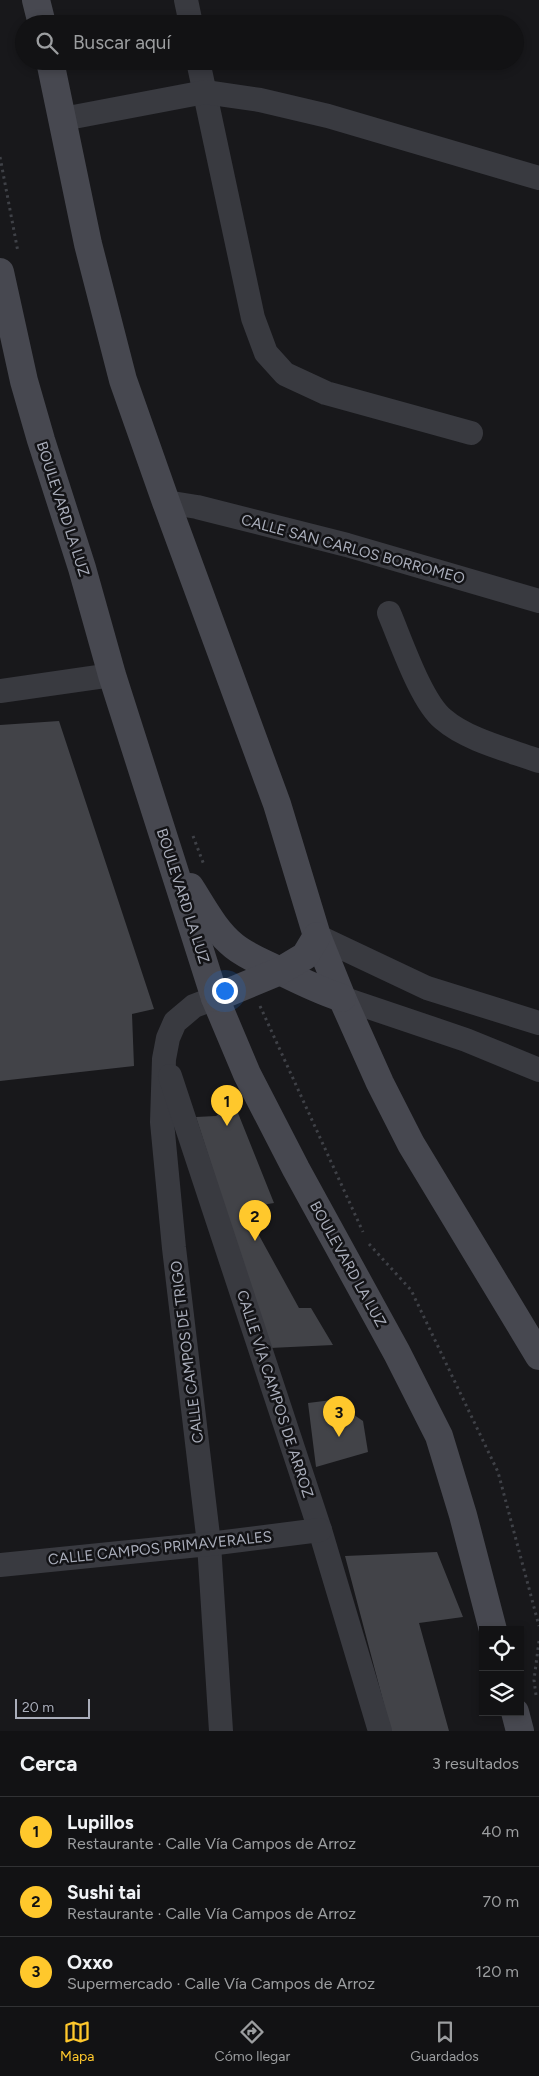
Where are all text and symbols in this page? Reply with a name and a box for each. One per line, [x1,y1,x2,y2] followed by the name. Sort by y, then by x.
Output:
[15,15,524,70] search box
[33,29,61,57] icon: search
[73,31,171,54] text: Buscar aquí
[33,439,93,579] street label: BOULEVARD LA LUZ
[239,510,467,588] street label: CALLE SAN CARLOS BORROMEO
[153,826,213,966] street label: BOULEVARD LA LUZ
[212,978,238,1004] your location
[211,1085,243,1126] pin: 1
[306,1198,390,1330] street label: BOULEVARD LA LUZ
[239,1200,271,1241] pin: 2
[167,1260,207,1444] street label: CALLE CAMPOS DE TRIGO
[233,1288,317,1500] street label: CALLE VÍA CAMPOS DE ARROZ
[323,1396,355,1437] pin: 3
[47,1527,273,1569] street label: CALLE CAMPOS PRIMAVERALES
[479,1626,524,1716] map controls
[479,1626,524,1671] button: locate
[479,1671,524,1716] button: layers
[15,1696,90,1719] scale bar
[22,1699,54,1716] text: 20 m
[20,1751,77,1776] text: Cerca
[432,1754,519,1773] text: 3 resultados
[67,1811,134,1834] text: Lupillos
[33,1822,39,1841] text: 1
[481,1822,519,1841] text: 40 m
[67,1834,356,1853] text: Restaurante · Calle Vía Campos de Arroz
[67,1881,141,1904] text: Sushi tai
[31,1892,41,1911] text: 2
[483,1892,519,1911] text: 70 m
[67,1904,356,1923] text: Restaurante · Calle Vía Campos de Arroz
[67,1951,113,1974] text: Oxxo
[32,1962,40,1981] text: 3
[476,1962,519,1981] text: 120 m
[67,1974,375,1993] text: Supermercado · Calle Vía Campos de Arroz
[60,2018,94,2065] tab: Mapa
[215,2018,290,2065] tab: Cómo llegar
[410,2018,479,2065] tab: Guardados

